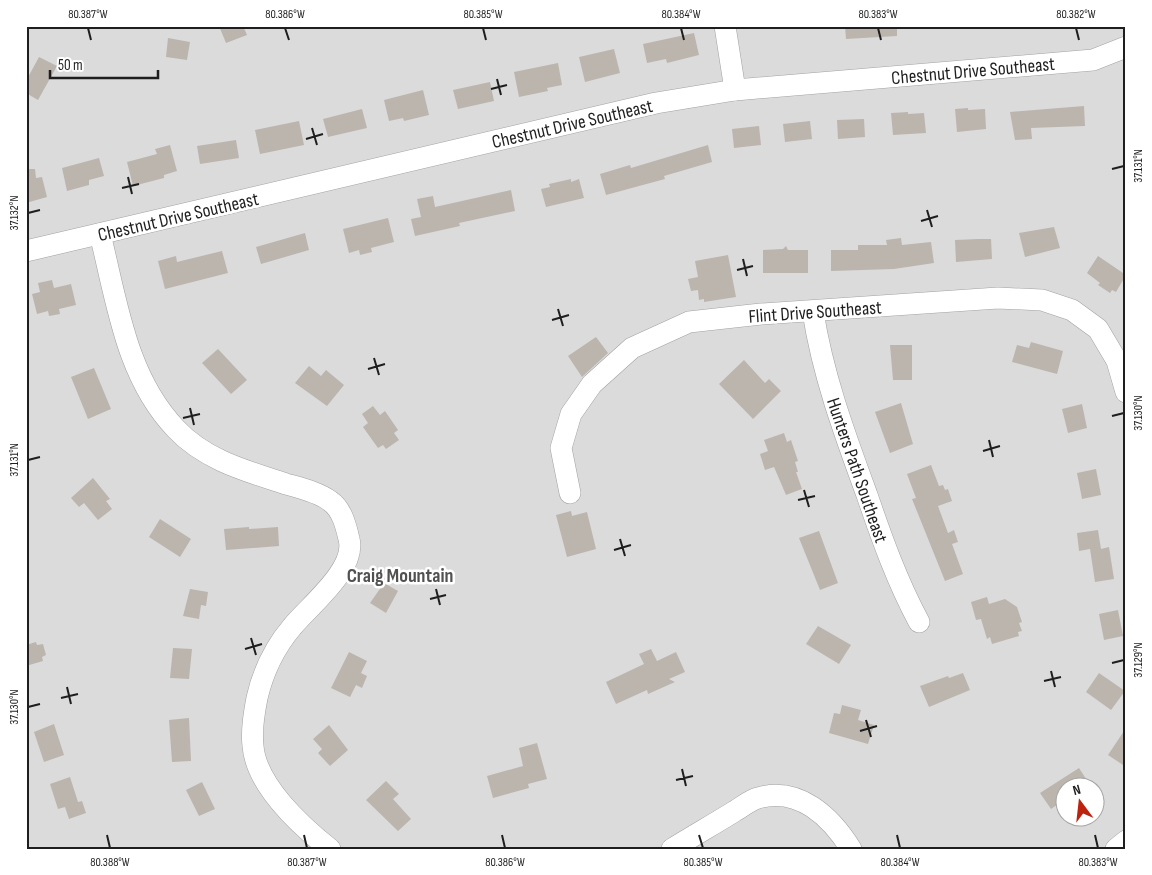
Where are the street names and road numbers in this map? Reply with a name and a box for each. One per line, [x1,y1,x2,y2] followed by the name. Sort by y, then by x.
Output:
[890,53,1056,90] street label: Chestnut Drive Southeast
[490,95,655,154] street label: Chestnut Drive Southeast
[96,188,261,247] street label: Chestnut Drive Southeast
[748,296,883,329] street label: Flint Drive Southeast
[821,395,892,546] street label: Hunters Path Southeast

